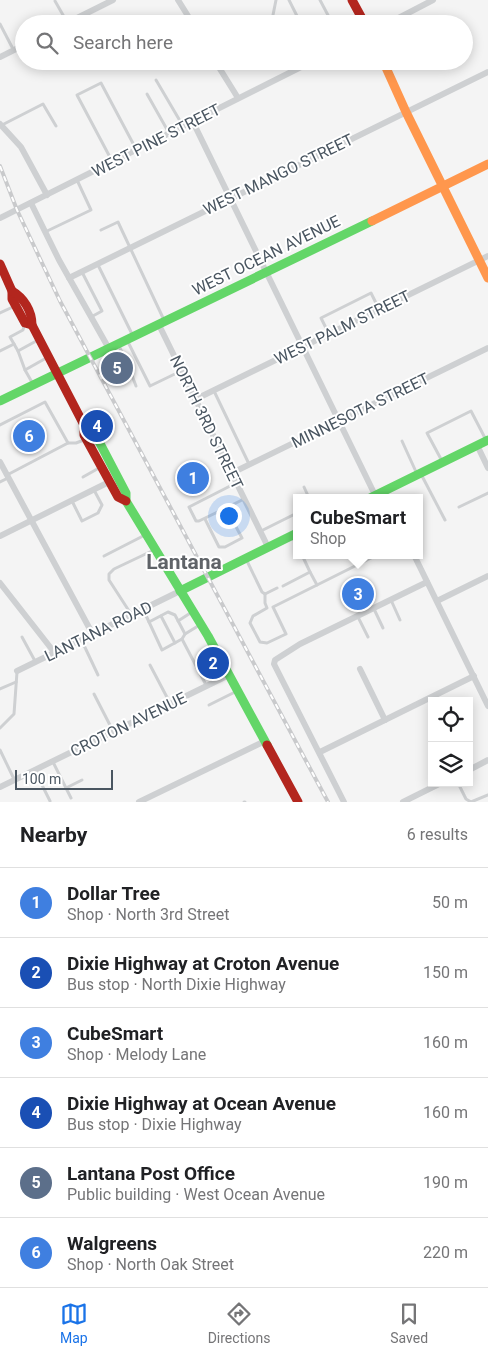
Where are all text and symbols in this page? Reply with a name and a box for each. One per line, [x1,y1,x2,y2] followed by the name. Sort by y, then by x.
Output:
[15,15,473,70] search box
[33,29,61,57] icon: search
[73,31,173,54] text: Search here
[89,100,224,181] street label: WEST PINE STREET
[200,130,357,219] street label: WEST MANGO STREET
[189,211,343,300] street label: WEST OCEAN AVENUE
[271,286,414,369] street label: WEST PALM STREET
[101,349,133,387] pin: 5
[166,352,247,493] street label: NORTH 3RD STREET
[288,369,433,452] street label: MINNESOTA STREET
[81,407,113,445] pin: 4
[13,417,45,455] pin: 6
[177,459,209,497] pin: 1
[293,494,423,559] popup
[216,503,242,529] your location
[310,506,406,529] text: CubeSmart
[310,529,346,548] text: Shop
[146,550,222,574] district label: Lantana
[342,575,374,613] pin: 3
[41,597,155,666] street label: LANTANA ROAD
[197,644,229,682] pin: 2
[67,688,189,761] street label: CROTON AVENUE
[428,697,473,787] map controls
[428,697,473,742] button: locate
[428,742,473,787] button: layers
[15,767,112,790] scale bar
[22,771,61,787] text: 100 m
[20,823,87,847] text: Nearby
[407,825,468,844] text: 6 results
[67,882,160,905] text: Dollar Tree
[31,893,41,912] text: 1
[432,893,468,912] text: 50 m
[67,905,229,924] text: Shop · North 3rd Street
[67,952,339,975] text: Dixie Highway at Croton Avenue
[31,963,41,982] text: 2
[423,963,468,982] text: 150 m
[67,975,286,994] text: Bus stop · North Dixie Highway
[67,1022,163,1045] text: CubeSmart
[31,1033,41,1052] text: 3
[423,1033,468,1052] text: 160 m
[67,1045,206,1064] text: Shop · Melody Lane
[67,1092,336,1115] text: Dixie Highway at Ocean Avenue
[31,1103,41,1122] text: 4
[423,1103,468,1122] text: 160 m
[67,1115,242,1134] text: Bus stop · Dixie Highway
[67,1162,235,1185] text: Lantana Post Office
[31,1173,41,1192] text: 5
[423,1173,468,1192] text: 190 m
[67,1185,325,1204] text: Public building · West Ocean Avenue
[67,1232,157,1255] text: Walgreens
[31,1243,41,1262] text: 6
[423,1243,468,1262] text: 220 m
[67,1255,234,1274] text: Shop · North Oak Street
[60,1300,88,1346] tab: Map
[208,1300,271,1346] tab: Directions
[390,1300,428,1346] tab: Saved

